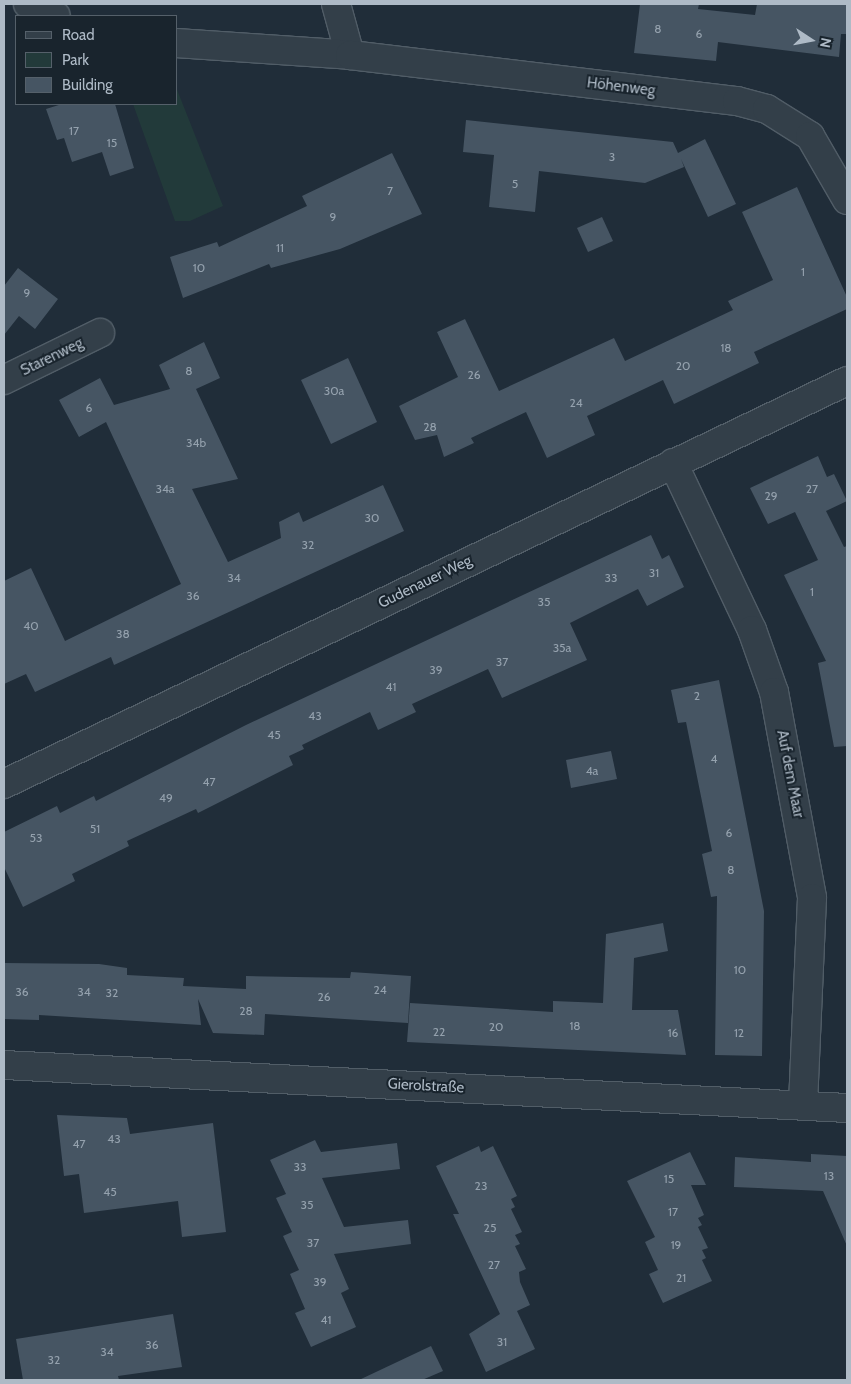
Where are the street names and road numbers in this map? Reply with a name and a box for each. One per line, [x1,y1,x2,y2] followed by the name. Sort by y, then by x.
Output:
[586,74,656,100] street label: Höhenweg
[18,334,86,380] street label: Starenweg
[375,552,475,612] street label: Gudenauer Weg
[773,729,807,819] street label: Auf dem Maar
[387,1075,465,1097] street label: Gierolstraße

